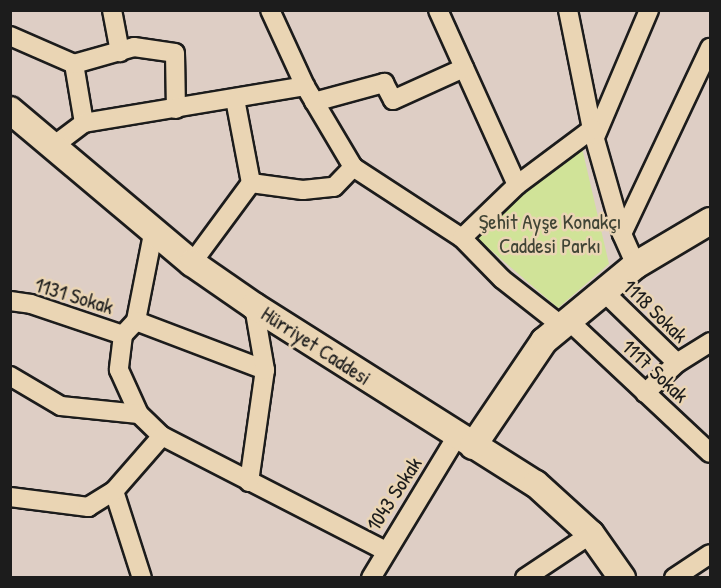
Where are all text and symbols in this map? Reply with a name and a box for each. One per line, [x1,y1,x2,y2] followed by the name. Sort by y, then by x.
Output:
[479,209,621,259] park label: Şehit Ayşe Konakçı Caddesi Parkı
[32,272,116,320] street label: 1131 Sokak
[617,274,693,348] street label: 1118 Sokak
[256,301,376,391] street label: Hürriyet Caddesi
[616,334,694,408] street label: 1117 Sokak
[361,452,427,536] street label: 1043 Sokak

